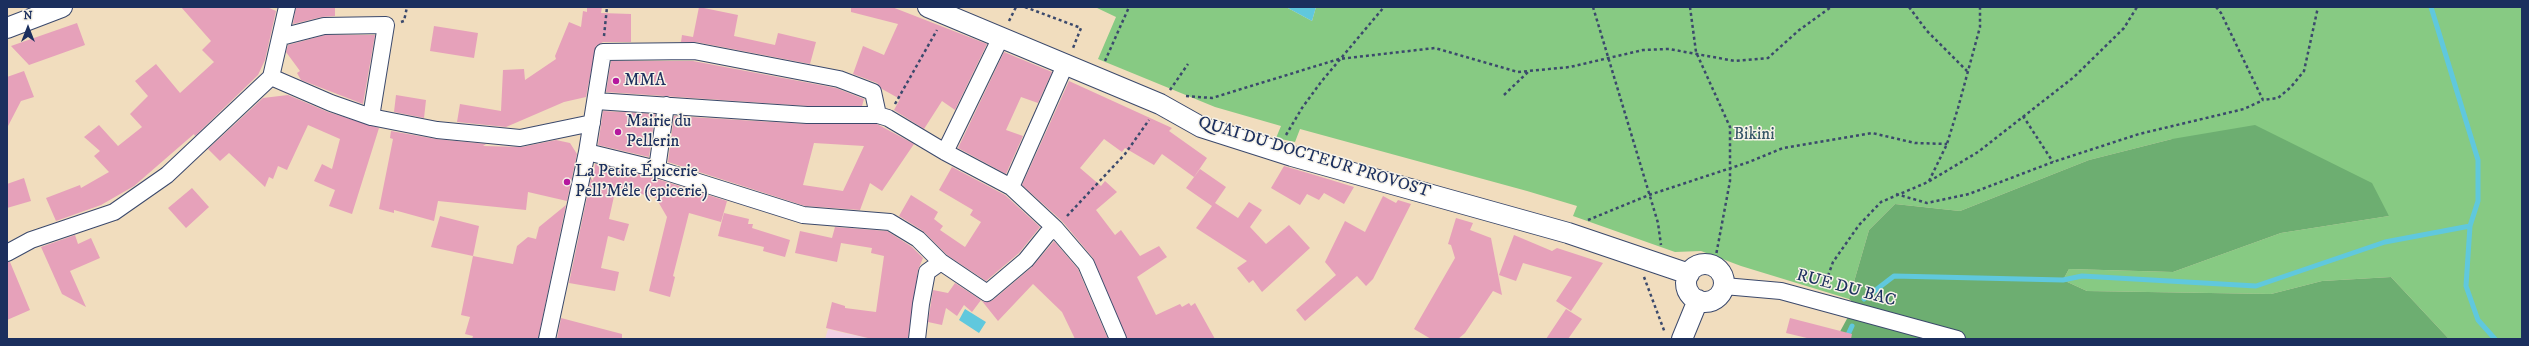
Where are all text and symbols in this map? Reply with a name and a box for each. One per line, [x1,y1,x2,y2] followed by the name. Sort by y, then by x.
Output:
[8,8,48,48] north arrow
[23,9,33,23] text: N
[624,71,666,91] place label: MMA
[611,76,621,86] marker: MMA
[626,112,691,152] place label: Mairie du Pellerin
[1195,113,1433,203] street label: QUAI DU DOCTEUR PROVOST
[1733,125,1775,145] park label: Bikini
[613,127,623,137] marker: Mairie du Pellerin
[575,162,708,202] place label: La Petite Épicerie Pell'Mêle (epicerie)
[562,177,572,187] marker: La Petite Épicerie Pell'Mêle (epicerie)
[1794,266,1898,312] street label: RUE DU BAC

